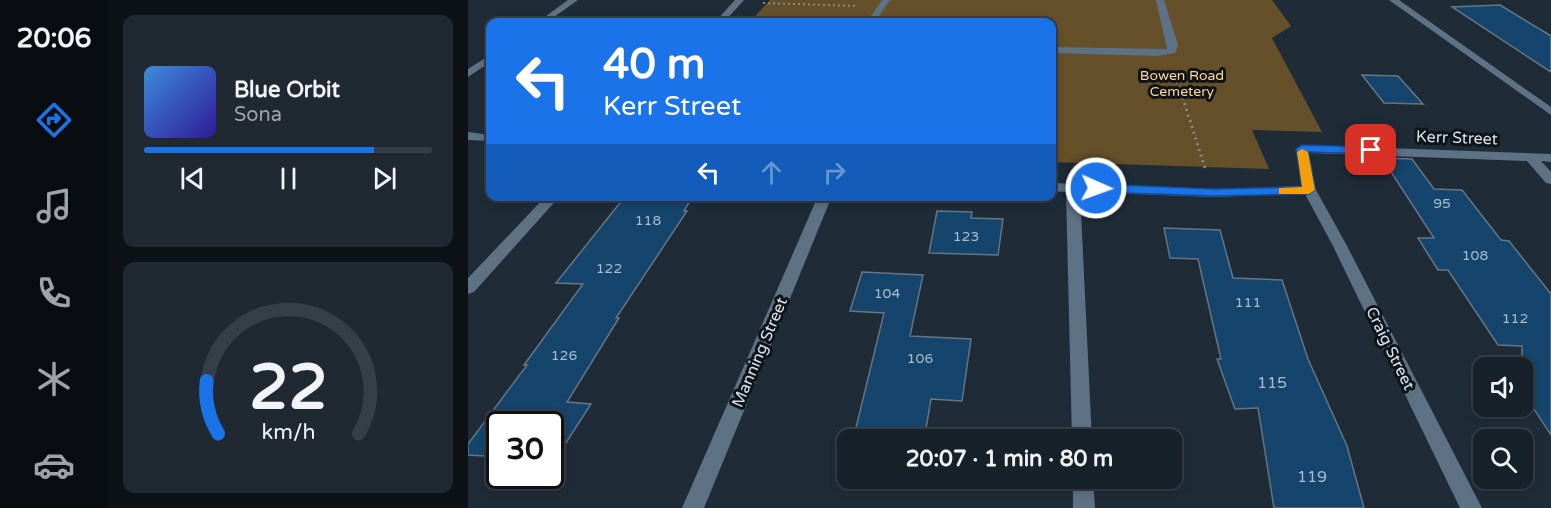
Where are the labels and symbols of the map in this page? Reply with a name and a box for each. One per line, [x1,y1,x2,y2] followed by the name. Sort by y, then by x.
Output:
[1140,67,1224,100] park label: Bowen Road Cemetery
[1345,124,1396,175] pin
[1416,127,1498,149] street label: Kerr Street
[1064,156,1128,220] position arrow
[1433,195,1451,212] house number: 95
[635,212,661,229] house number: 118
[953,228,979,245] house number: 123
[1462,247,1488,264] house number: 108
[596,260,622,277] house number: 122
[874,285,900,302] house number: 104
[728,294,792,410] street label: Manning Street
[1235,294,1261,311] house number: 111
[1361,304,1419,393] street label: Craig Street
[1502,310,1528,327] house number: 112
[551,347,577,364] house number: 126
[907,350,933,367] house number: 106
[1257,373,1287,393] house number: 115
[486,411,564,489] speed limit sign: 30
[1297,467,1327,487] house number: 119

